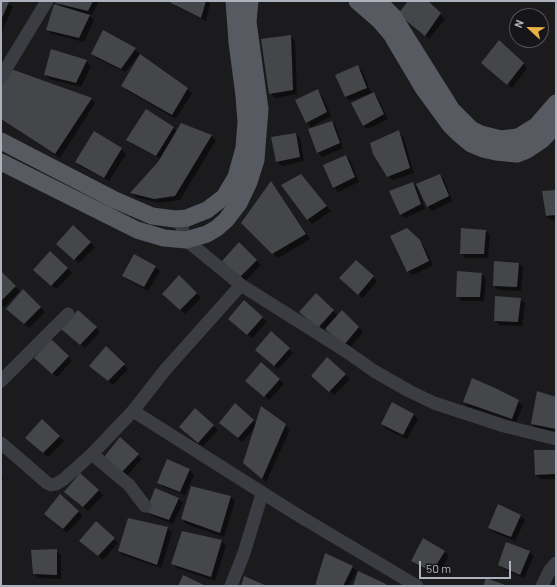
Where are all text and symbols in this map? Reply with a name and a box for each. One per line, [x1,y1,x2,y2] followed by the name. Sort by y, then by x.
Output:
[509,8,549,48] north arrow
[511,18,526,30] text: N
[421,553,513,579] scale bar
[426,561,451,575] text: 50 m

